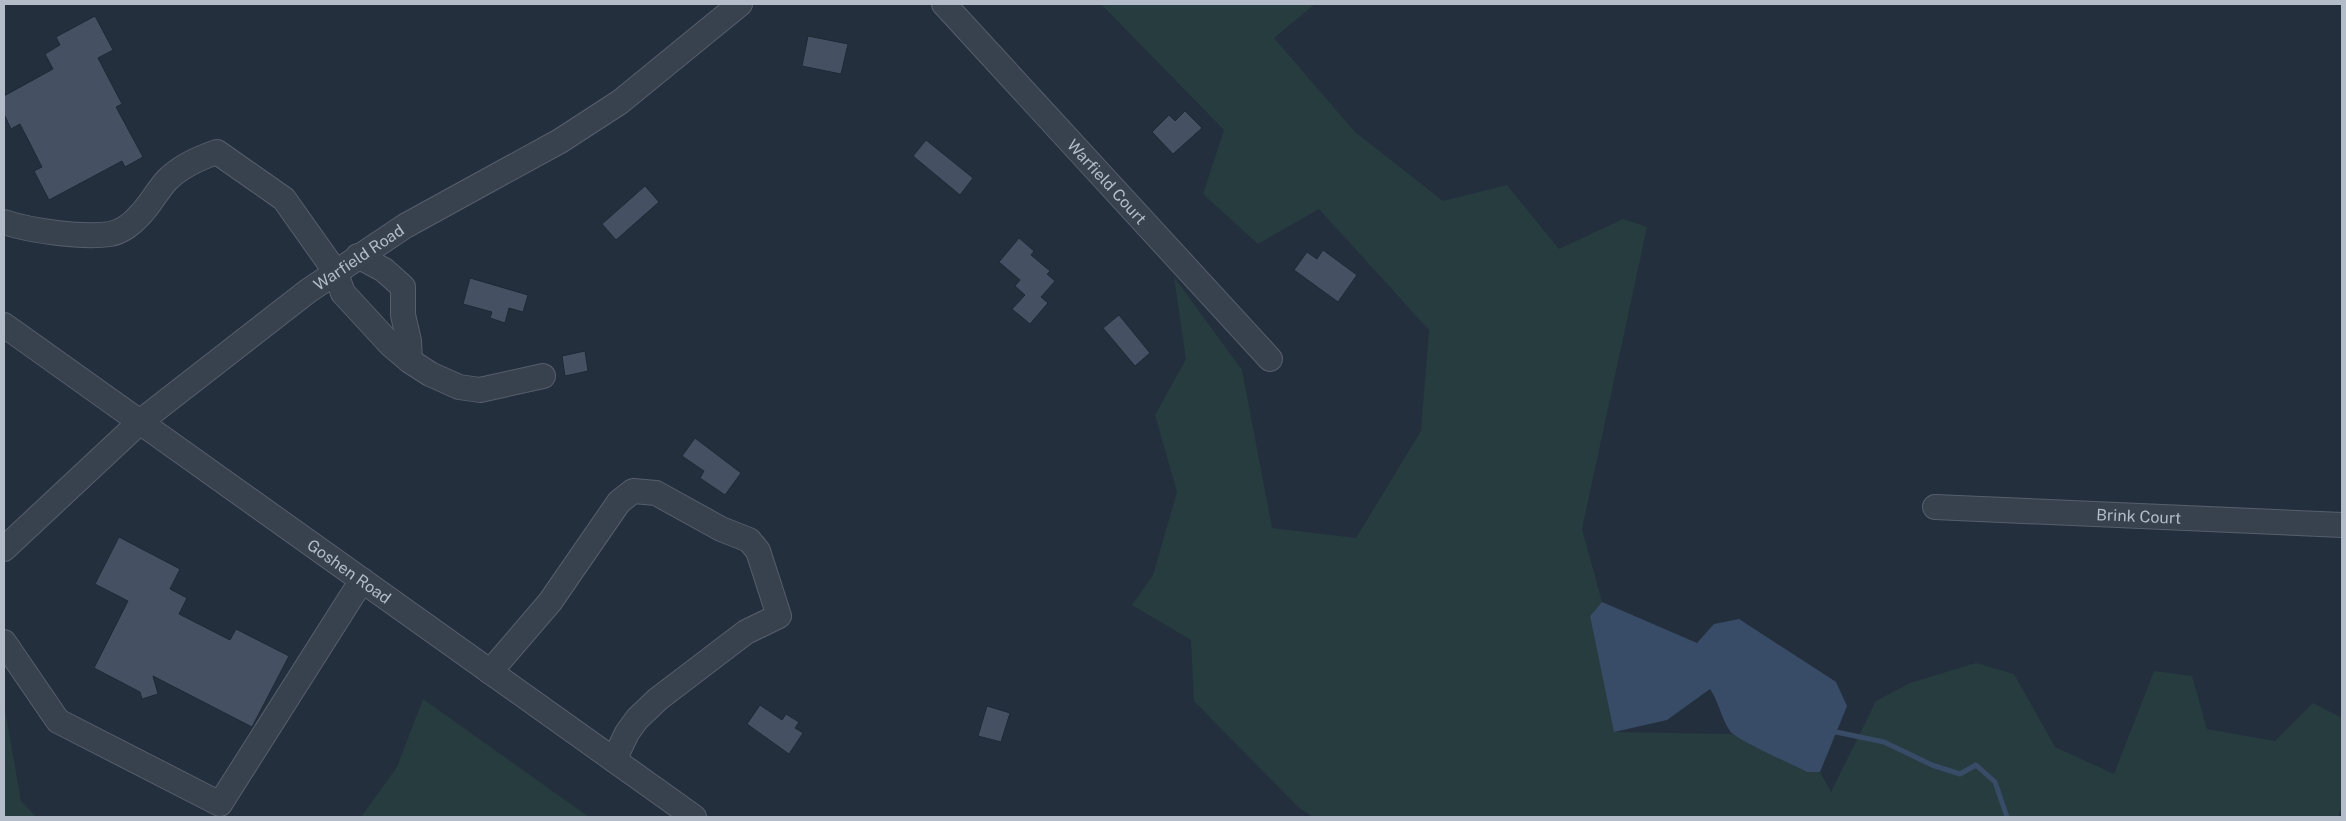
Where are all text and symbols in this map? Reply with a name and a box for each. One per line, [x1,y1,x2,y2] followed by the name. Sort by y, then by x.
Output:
[1063,135,1150,228] street label: Warfield Court
[310,221,408,295] street label: Warfield Road
[2096,505,2182,528] street label: Brink Court
[303,535,394,608] street label: Goshen Road

